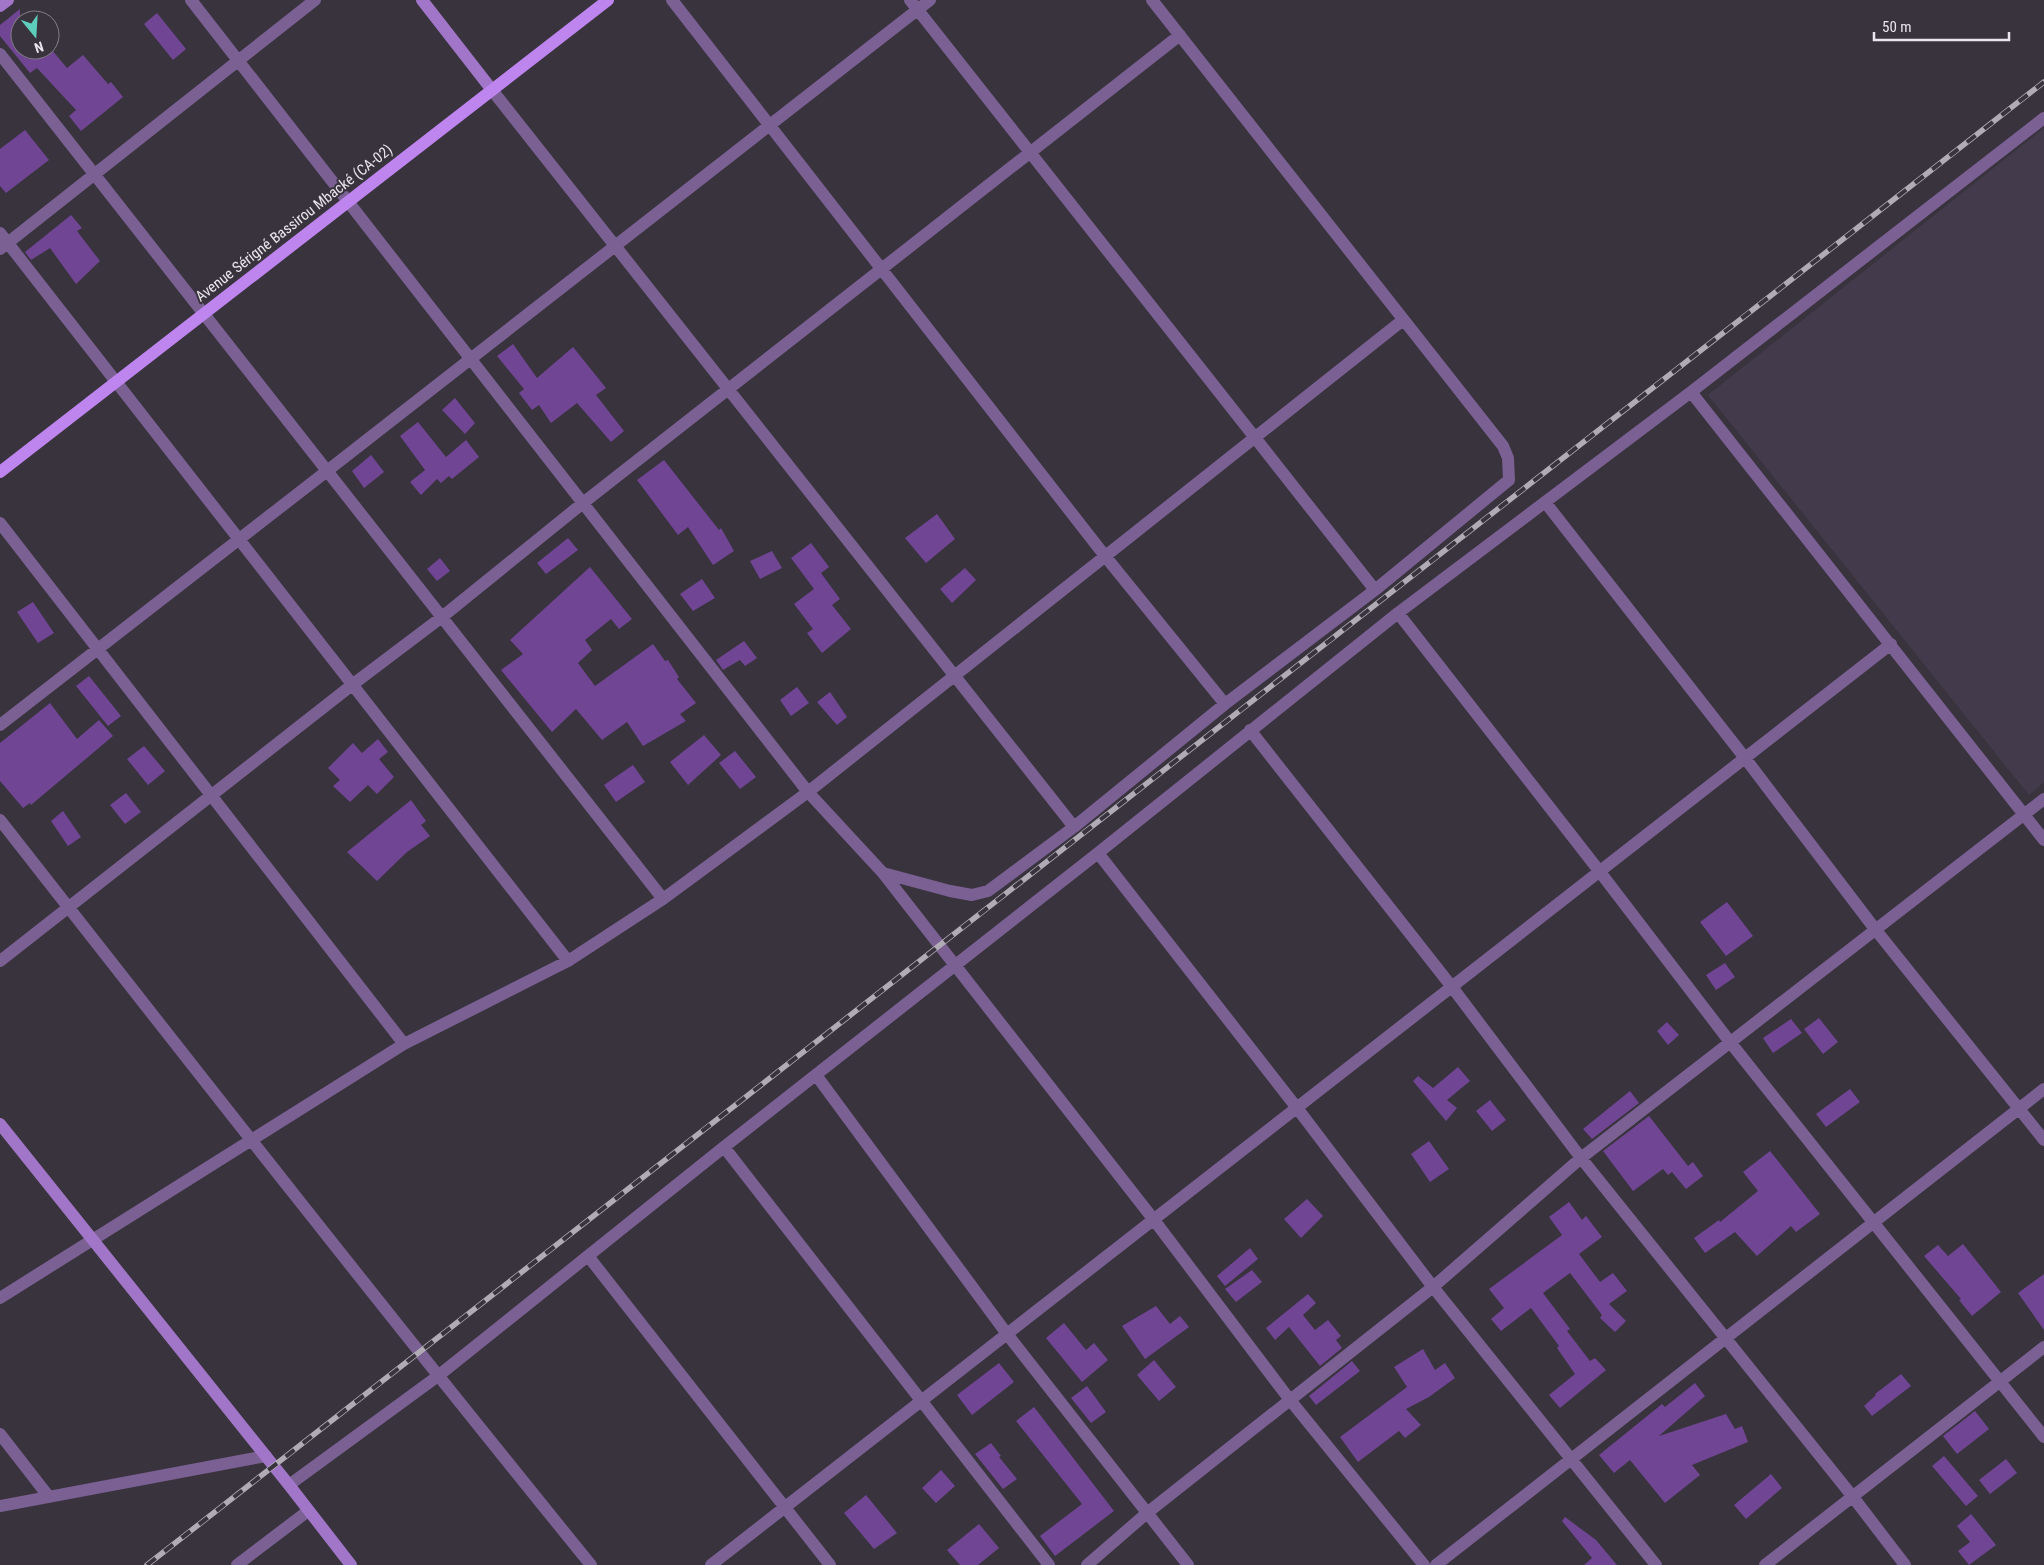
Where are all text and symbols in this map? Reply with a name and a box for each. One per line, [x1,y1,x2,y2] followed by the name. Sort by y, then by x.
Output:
[10,10,60,60] north arrow
[1874,10,2009,42] scale bar
[1882,18,1912,36] text: 50 m
[32,38,46,56] text: N
[192,141,396,305] street label: Avenue Sérigné Bassirou Mbacké (CA-02)

